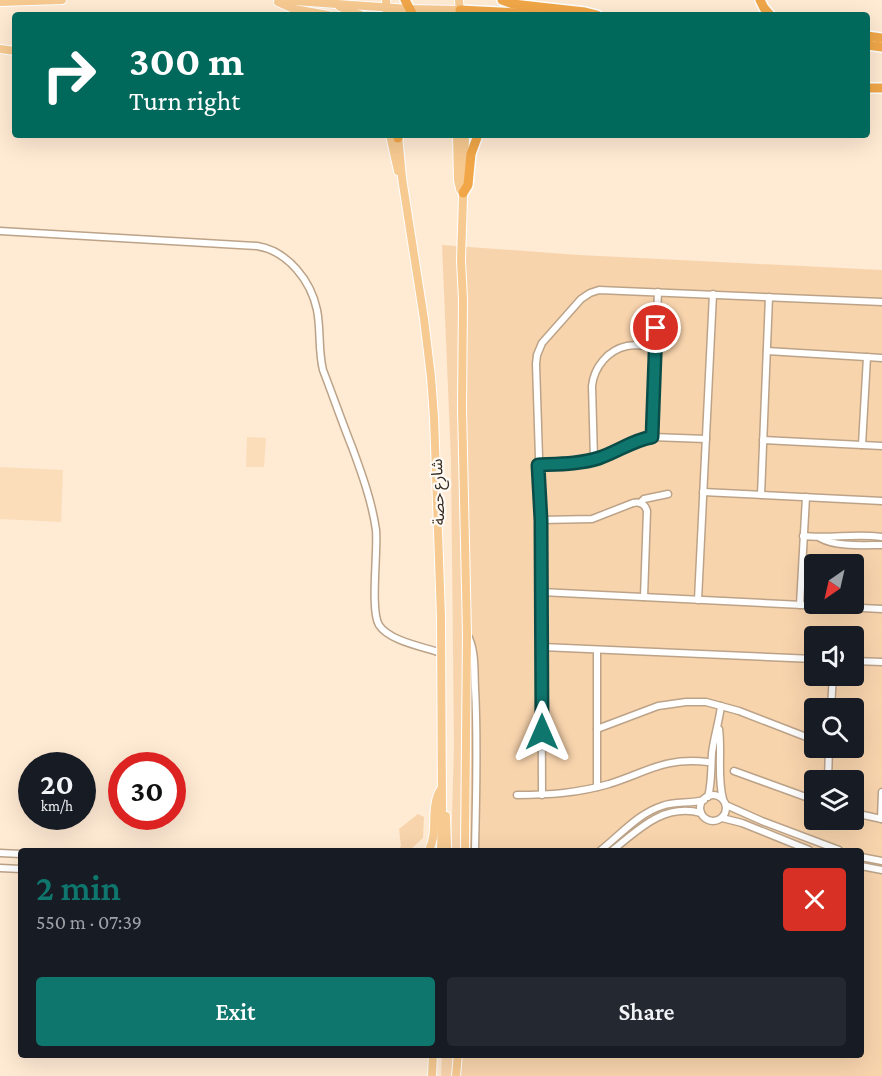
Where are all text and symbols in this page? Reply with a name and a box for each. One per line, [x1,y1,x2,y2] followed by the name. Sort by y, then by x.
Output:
[30,36,108,114] icon: right
[129,37,244,84] text: 300 m
[129,86,240,116] text: Turn right
[630,302,681,353] pin
[639,311,672,344] icon: arrive
[428,458,451,526] street label: شارع حصة
[804,554,864,614] north arrow
[804,554,864,830] map controls
[804,626,864,686] button: sound
[804,698,864,758] button: search
[510,700,574,764] position arrow
[108,752,186,830] speed limit sign: 30
[40,767,74,800] text: 20
[804,770,864,830] button: layers
[41,798,73,814] text: km/h
[36,868,121,908] text: 2 min
[783,868,846,931] button: close
[36,911,142,933] text: 550 m · 07:39
[36,977,435,1046] button: Exit
[447,977,846,1046] button: Share

